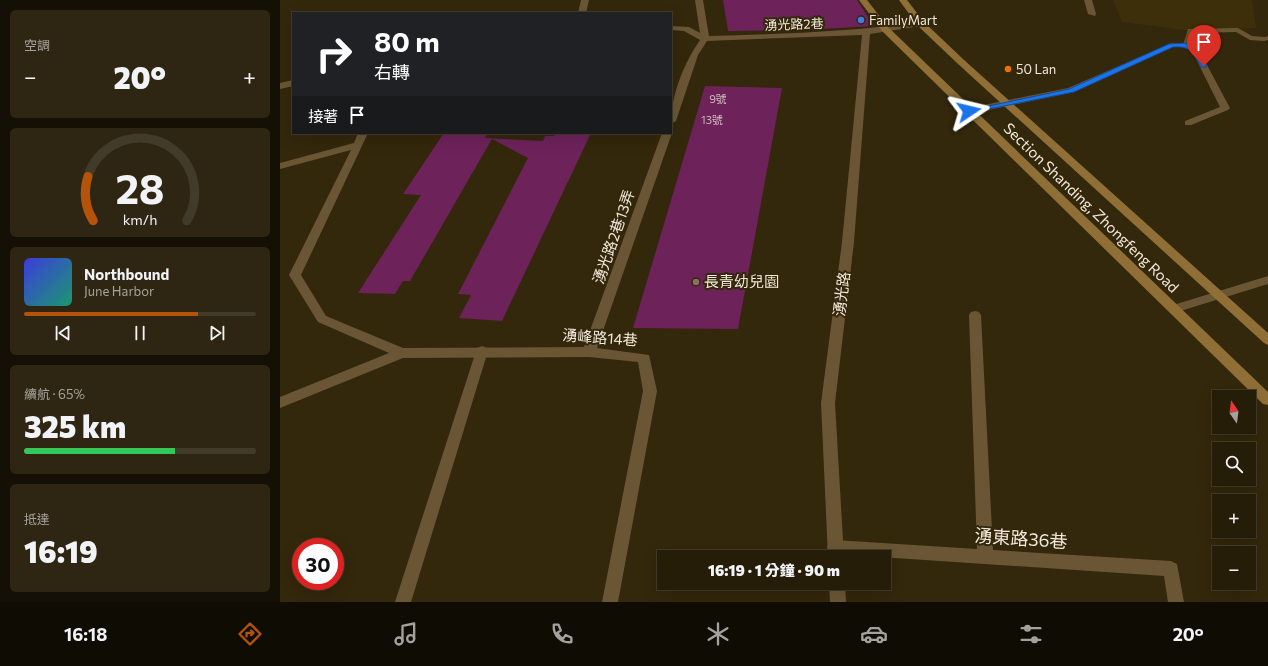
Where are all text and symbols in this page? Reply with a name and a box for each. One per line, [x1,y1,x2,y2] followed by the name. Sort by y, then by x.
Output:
[869,12,937,28] place label: FamilyMart
[764,15,824,33] street label: 湧光路2巷
[856,15,866,25] marker: FamilyMart
[374,24,440,58] text: 80 m
[1187,25,1221,66] pin
[308,28,360,80] icon: right
[1193,31,1215,53] icon: arrive
[24,37,50,53] text: 空調
[113,58,166,95] text: 20°
[374,61,410,83] text: 右轉
[1016,61,1056,77] place label: 50 Lan
[24,63,37,90] text: −
[243,63,256,90] text: +
[1003,64,1013,74] marker: 50 Lan
[948,90,990,132] position arrow
[709,92,727,105] house number: 9號
[346,104,368,126] icon: arrive
[308,107,338,125] text: 接著
[701,113,723,126] house number: 13號
[1000,119,1183,296] street label: Section Shanding, Zhongfeng Road
[115,161,165,212] text: 28
[589,187,638,286] street label: 湧光路2巷13弄
[123,209,157,227] text: km/h
[84,265,169,283] text: Northbound
[829,270,853,317] street label: 湧光路
[704,272,779,290] place label: 長青幼兒園
[691,277,701,287] marker: 長青幼兒園
[84,283,154,299] text: June Harbor
[52,322,74,344] icon: previous
[129,322,151,344] icon: pause
[206,322,228,344] icon: next
[562,325,638,349] street label: 湧峰路14巷
[24,386,85,402] text: 續航 · 65%
[1212,390,1256,434] north arrow
[1212,390,1256,590] map controls
[24,407,126,444] text: 325 km
[1212,442,1256,486] button: search
[1212,494,1256,538] button: +
[24,511,50,527] text: 抵達
[974,524,1068,552] street label: 湧東路36巷
[24,532,98,569] text: 16:19
[292,538,344,590] speed limit sign: 30
[1212,546,1256,590] button: −
[708,561,840,579] text: 16:19 · 1 分鐘 · 90 m
[236,620,264,648] icon: directions
[392,620,420,648] icon: music
[548,620,576,648] icon: phone
[704,620,732,648] icon: climate
[860,620,888,648] icon: car
[1017,620,1045,648] icon: filters
[64,623,107,645] text: 16:18
[1173,623,1204,645] text: 20°

